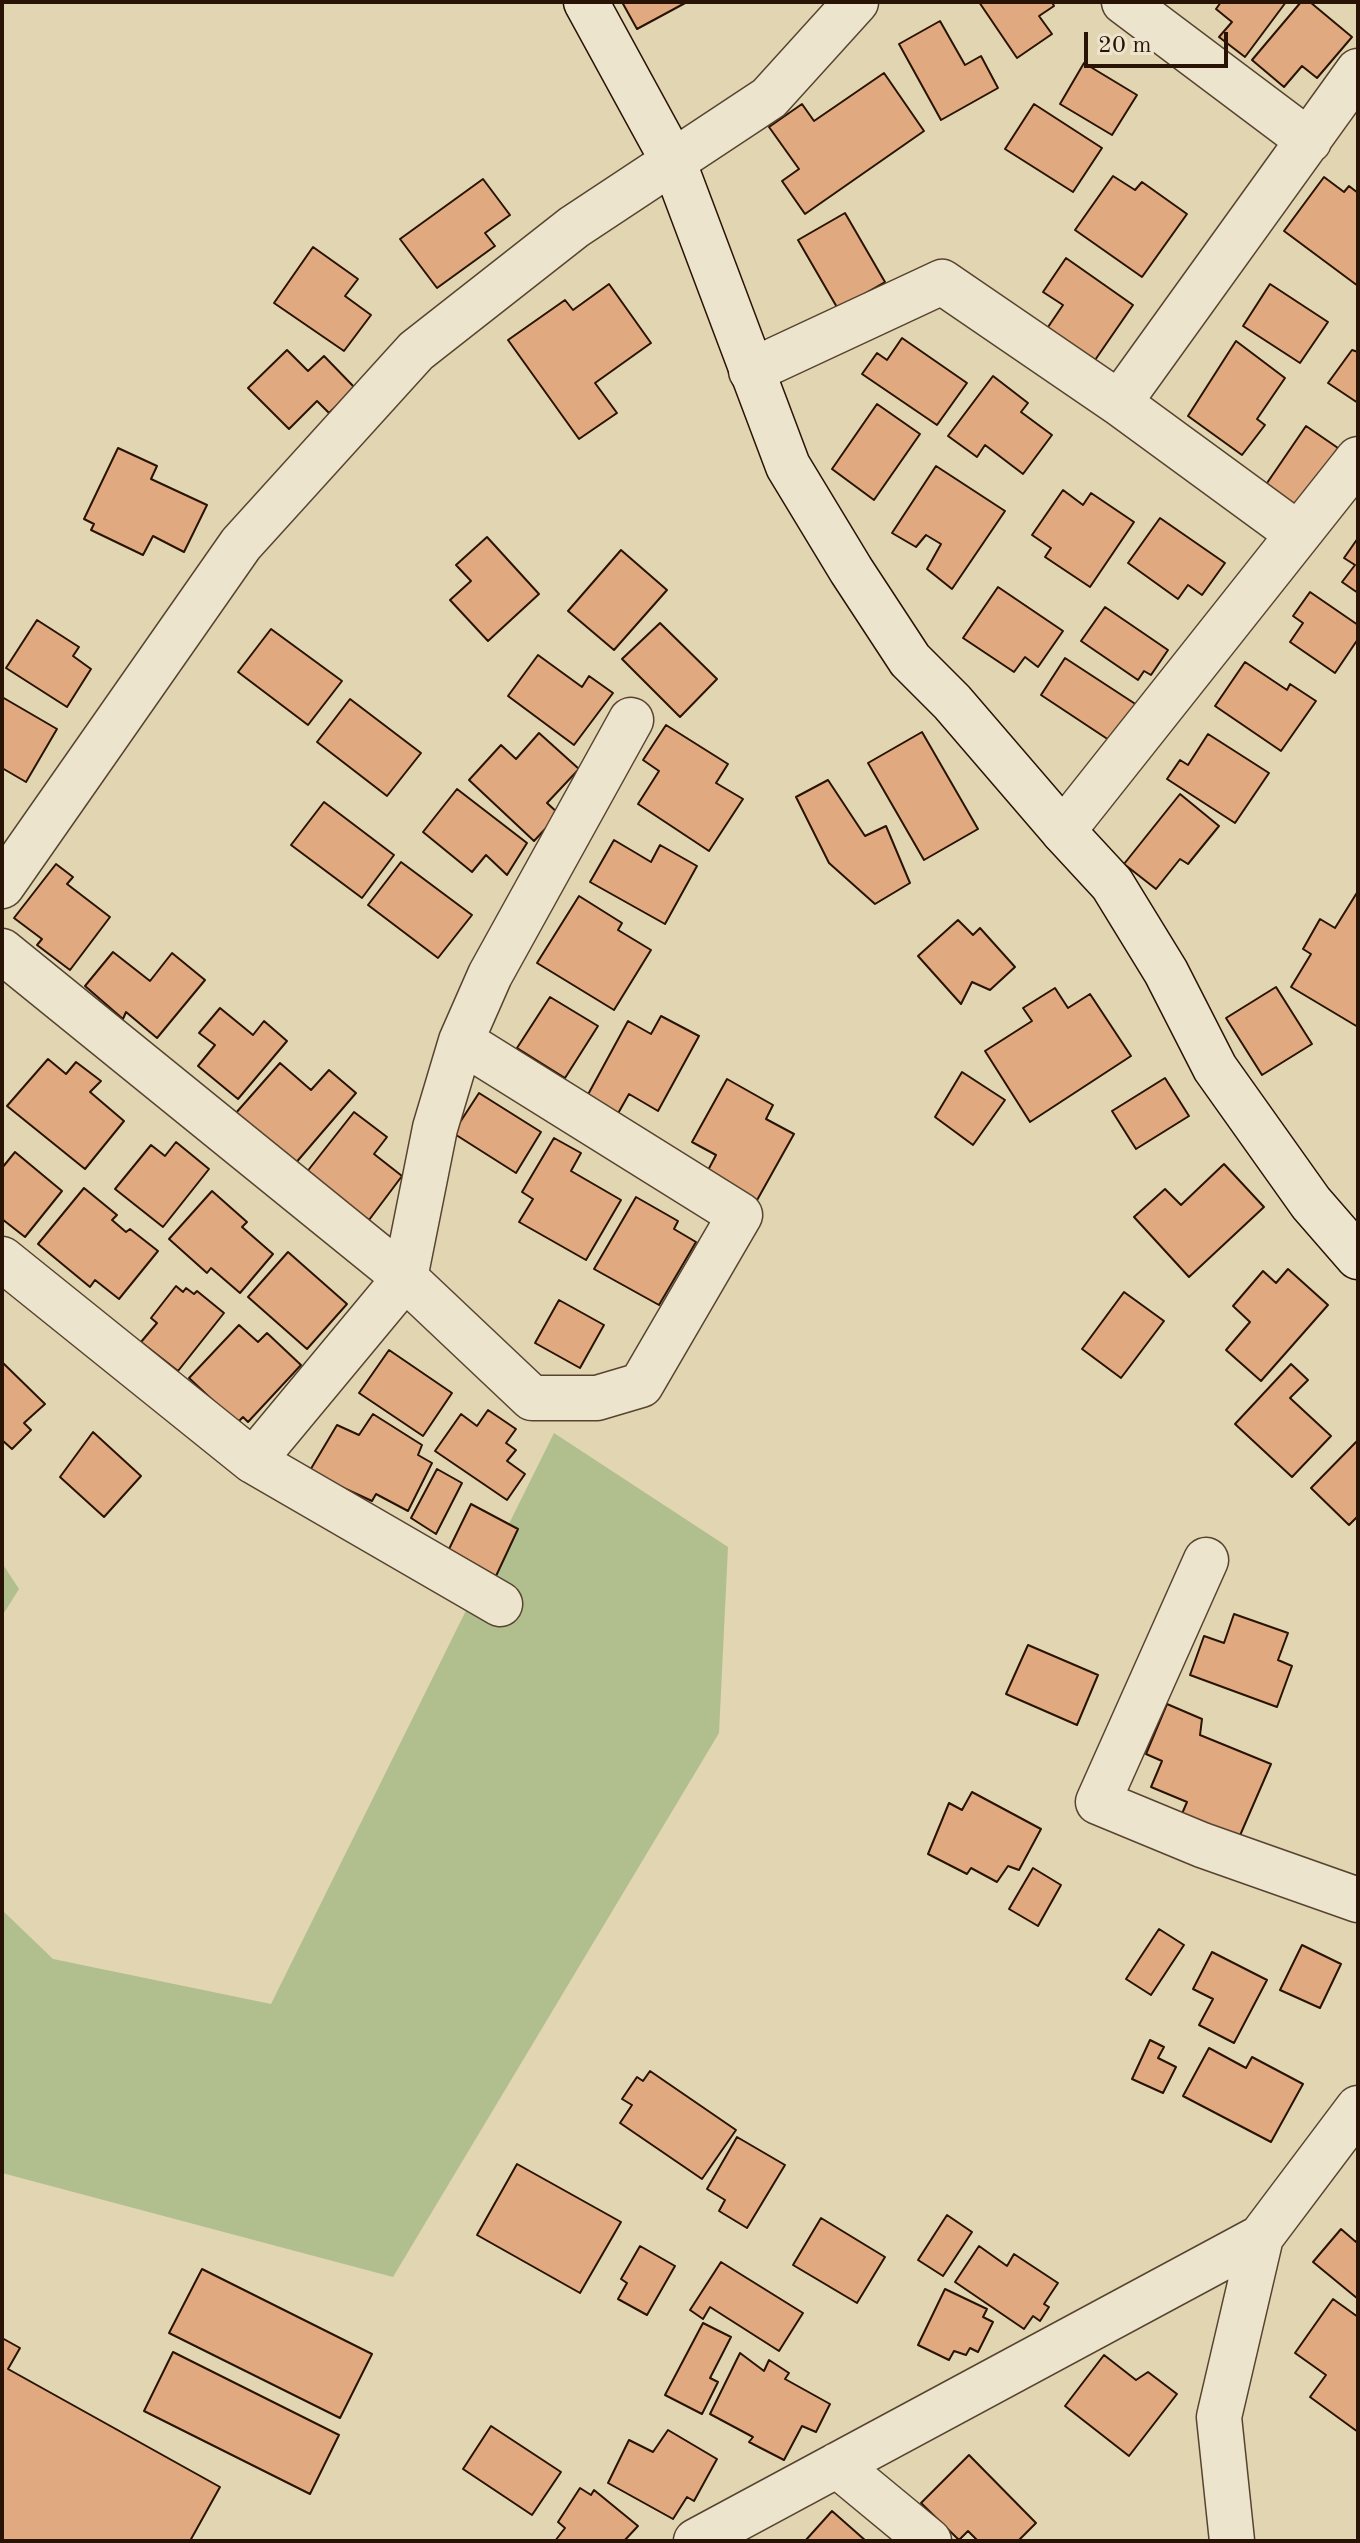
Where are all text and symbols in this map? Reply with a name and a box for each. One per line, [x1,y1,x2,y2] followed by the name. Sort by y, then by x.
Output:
[1088,16,1232,66] scale bar
[1098,34,1152,58] text: 20 m

